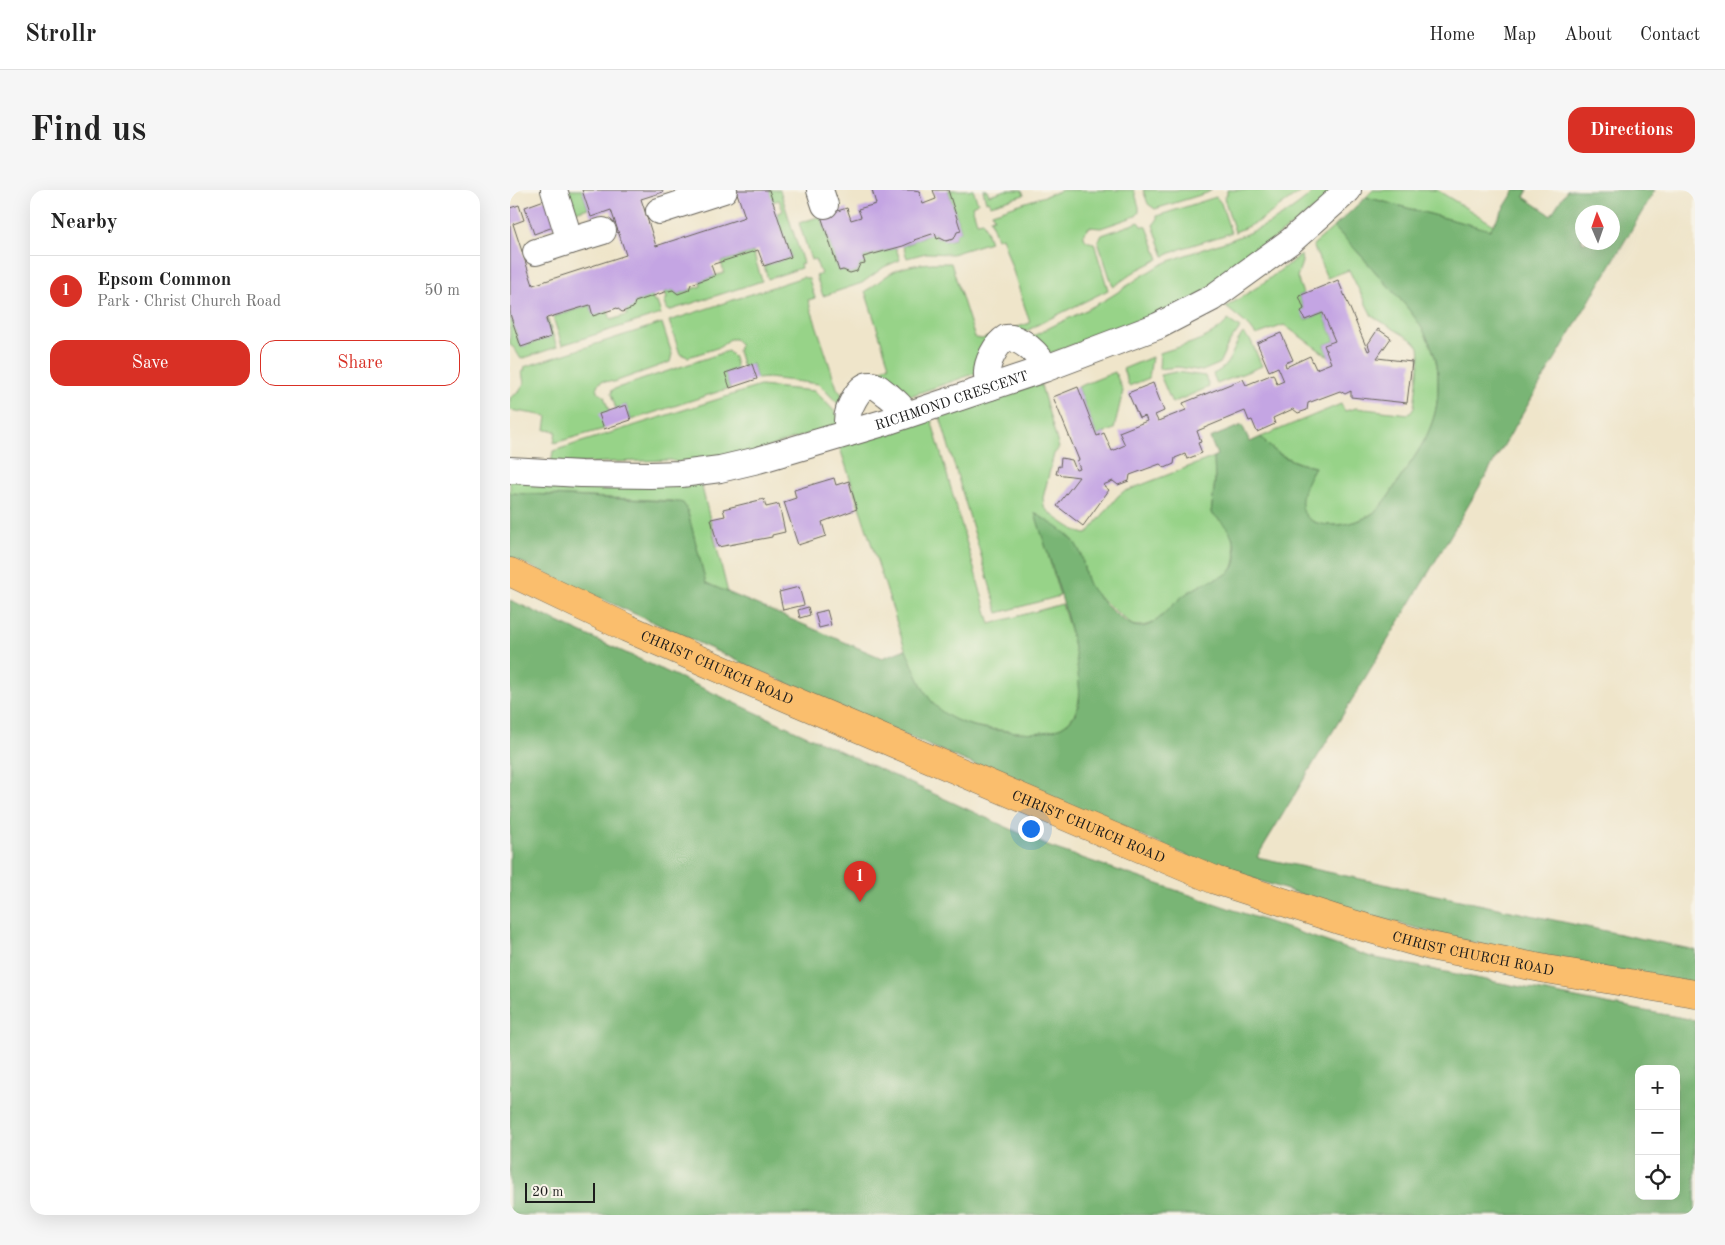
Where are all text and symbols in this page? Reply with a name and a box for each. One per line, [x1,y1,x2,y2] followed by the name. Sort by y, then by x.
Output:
[25,23,96,47] text: Strollr
[1429,26,1475,44] text: Home
[1503,26,1536,44] text: Map
[1564,26,1612,44] text: About
[1640,26,1700,44] text: Contact
[1568,107,1695,153] button: Directions
[30,113,146,148] text: Find us
[1575,205,1620,250] north arrow
[50,212,118,233] text: Nearby
[97,271,231,290] text: Epsom Common
[61,283,71,299] text: 1
[424,283,460,299] text: 50 m
[97,294,281,310] text: Park · Christ Church Road
[50,340,250,386] button: Save
[260,340,460,386] button: Share
[873,369,1030,433] street label: RICHMOND CRESCENT
[638,629,795,708] street label: CHRIST CHURCH ROAD
[1009,788,1167,866] street label: CHRIST CHURCH ROAD
[1018,816,1044,842] your location
[844,861,876,902] pin: 1
[1390,930,1555,978] street label: CHRIST CHURCH ROAD
[1635,1065,1680,1200] map controls
[1635,1065,1680,1110] button: +
[1635,1110,1680,1155] button: −
[1635,1155,1680,1200] button: locate
[525,1180,595,1203] scale bar
[532,1185,563,1199] text: 20 m

